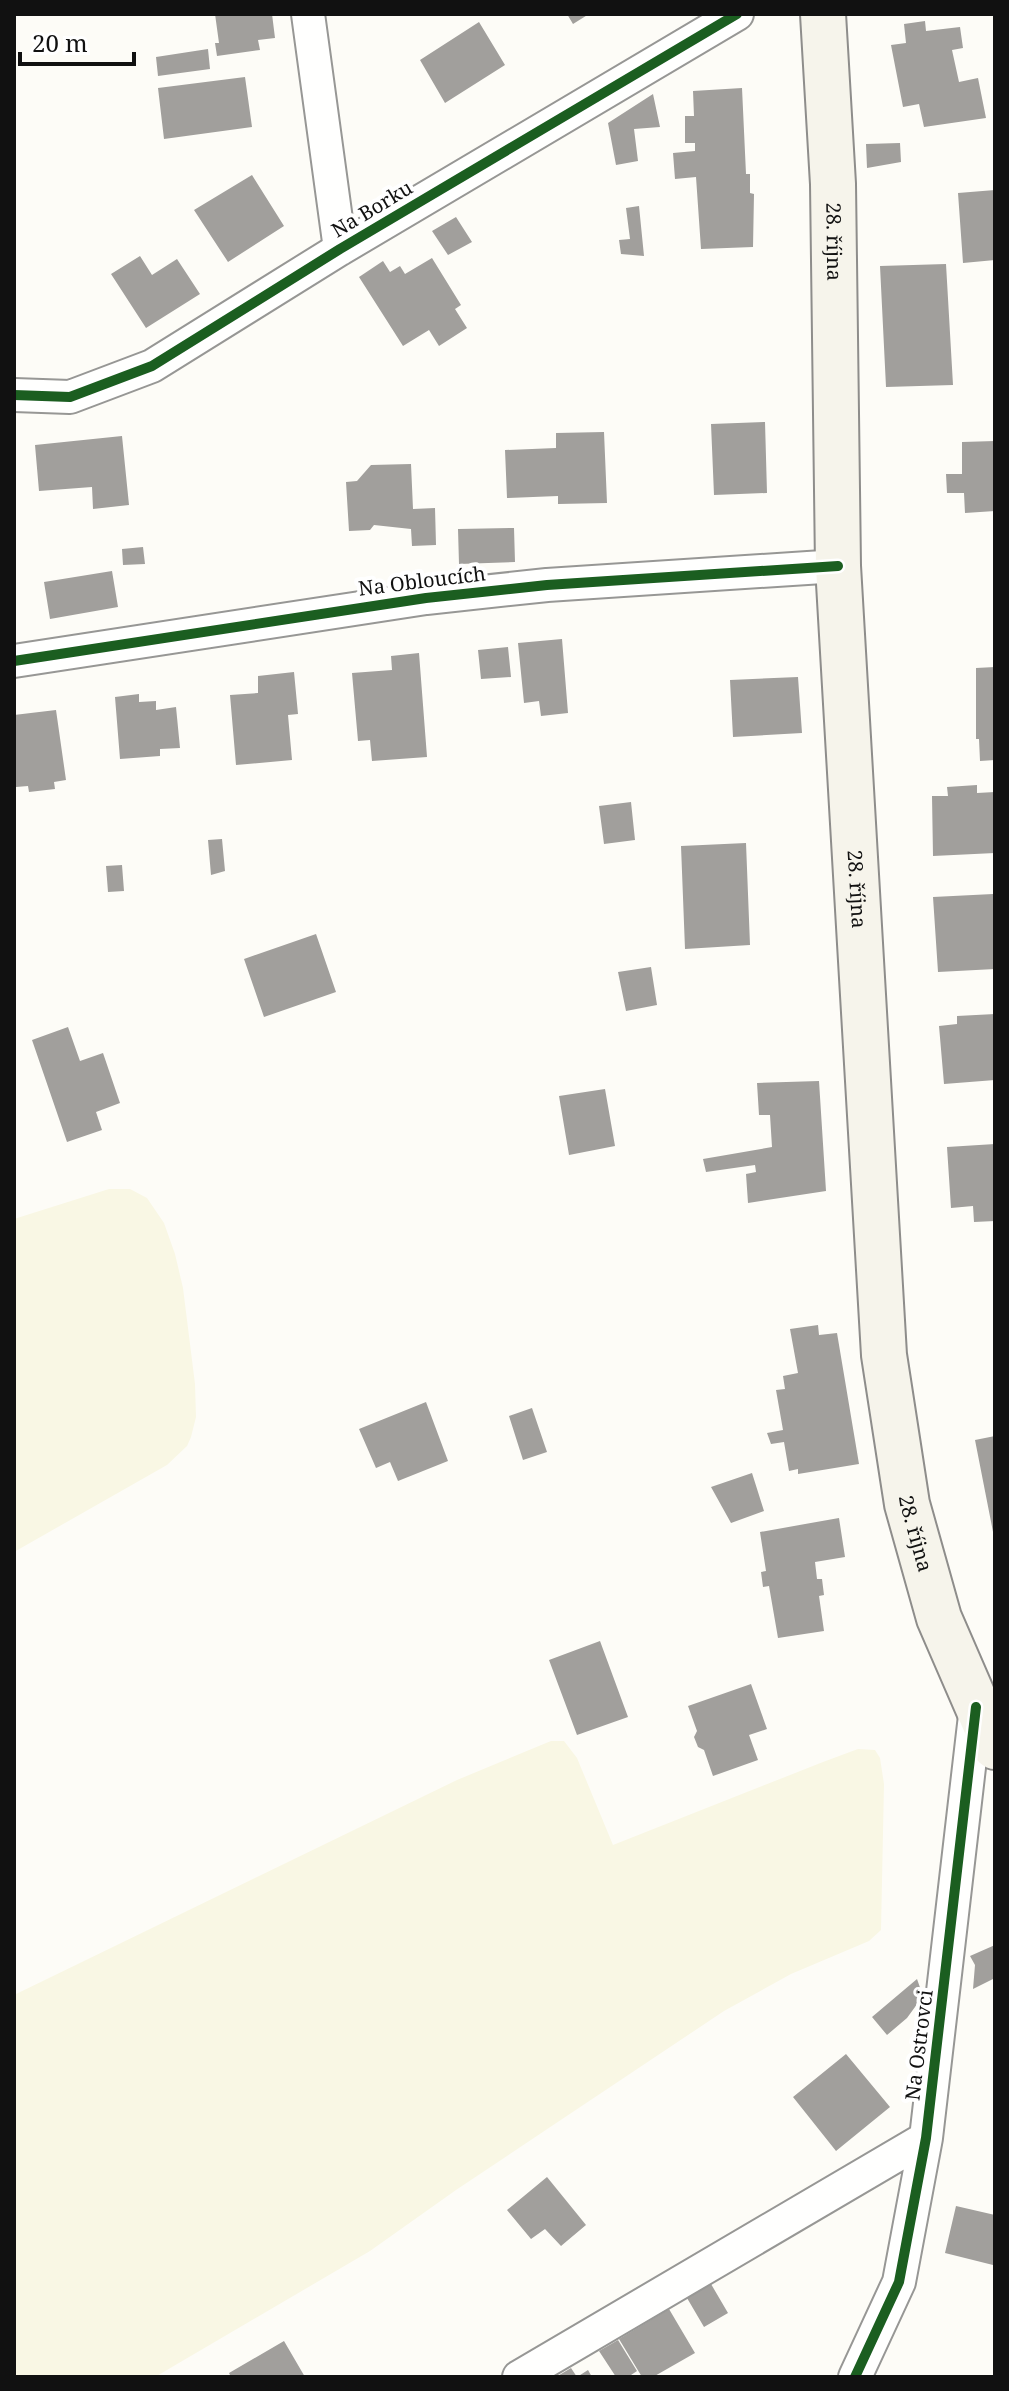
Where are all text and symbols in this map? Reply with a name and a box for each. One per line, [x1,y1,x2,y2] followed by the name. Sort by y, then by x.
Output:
[20,16,134,66] scale bar
[32,26,88,59] text: 20 m
[326,174,418,243] street label: Na Borku
[820,202,848,281] street label: 28. října
[357,559,487,602] street label: Na Obloucích
[842,849,873,929] street label: 28. října
[893,1493,939,1575] street label: 28. října
[898,1987,939,2102] street label: Na Ostrovci

